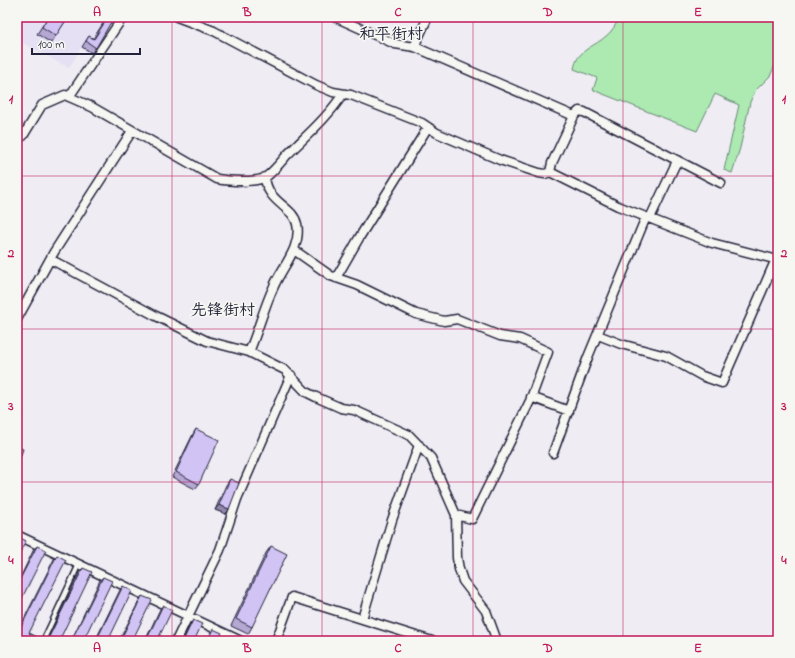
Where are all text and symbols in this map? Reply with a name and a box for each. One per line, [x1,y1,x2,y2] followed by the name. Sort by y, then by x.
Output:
[93,3,101,22] text: A
[242,3,252,22] text: B
[394,3,402,22] text: C
[542,3,553,22] text: D
[694,3,702,22] text: E
[359,23,423,47] district label: 和平街村
[32,30,140,56] scale bar
[38,36,65,54] text: 100 m
[9,90,14,109] text: 1
[782,90,787,109] text: 1
[7,244,15,263] text: 2
[780,244,788,263] text: 2
[191,299,255,323] district label: 先锋街村
[7,397,14,416] text: 3
[780,397,787,416] text: 3
[7,551,14,570] text: 4
[780,551,787,570] text: 4
[93,639,101,658] text: A
[242,639,252,658] text: B
[394,639,402,658] text: C
[542,639,553,658] text: D
[694,639,702,658] text: E

